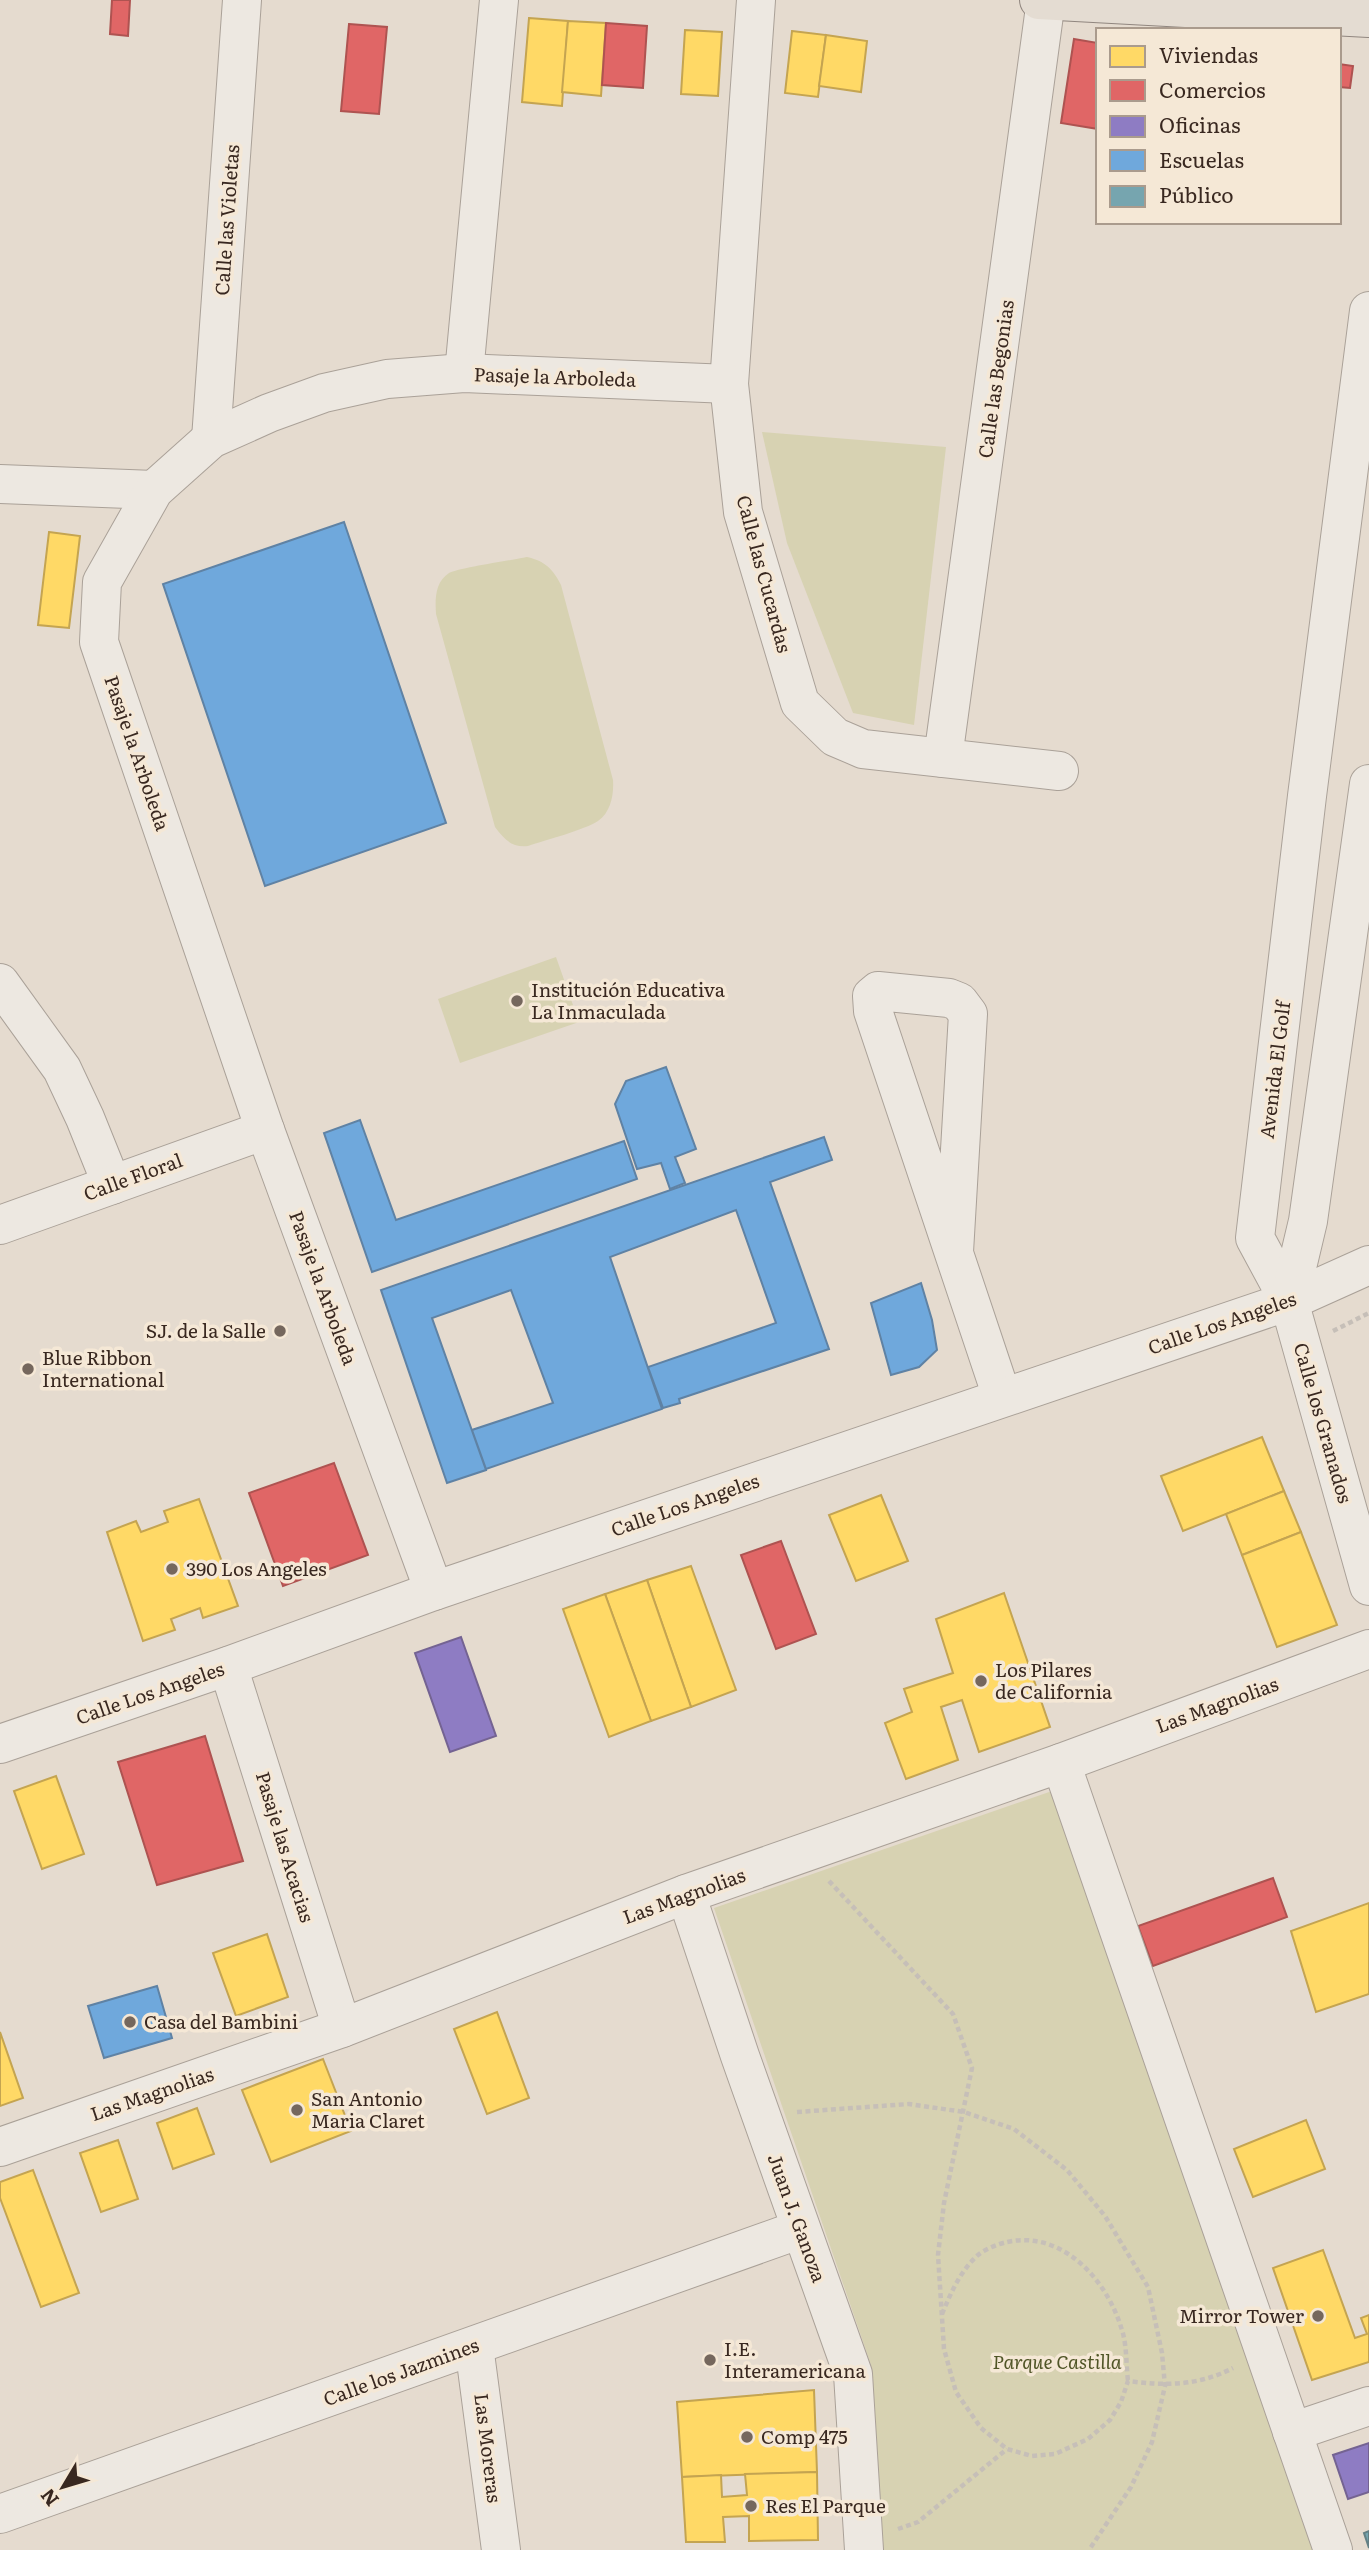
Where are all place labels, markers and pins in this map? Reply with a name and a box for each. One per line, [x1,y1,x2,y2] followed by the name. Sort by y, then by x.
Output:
[531,975,726,1025] place label: Institución Educativa La Inmaculada
[509,993,525,1009] marker: Institución Educativa La Inmaculada
[146,1316,266,1344] place label: SJ. de la Salle
[272,1323,288,1339] marker: SJ. de la Salle
[42,1343,164,1393] place label: Blue Ribbon International
[20,1361,36,1377] marker: Blue Ribbon International
[186,1554,327,1582] place label: 390 Los Angeles
[164,1561,180,1577] marker: 390 Los Angeles
[995,1655,1113,1705] place label: Los Pilares de California
[973,1673,989,1689] marker: Los Pilares de California
[144,2007,298,2035] place label: Casa del Bambini
[122,2014,138,2030] marker: Casa del Bambini
[311,2084,425,2134] place label: San Antonio Maria Claret
[289,2102,305,2118] marker: San Antonio Maria Claret
[1179,2301,1304,2329] place label: Mirror Tower
[1310,2308,1326,2324] marker: Mirror Tower
[724,2334,866,2384] place label: I.E. Interamericana
[702,2352,718,2368] marker: I.E. Interamericana
[761,2422,848,2450] place label: Comp 475
[739,2429,755,2445] marker: Comp 475
[765,2491,886,2519] place label: Res El Parque
[743,2498,759,2514] marker: Res El Parque

